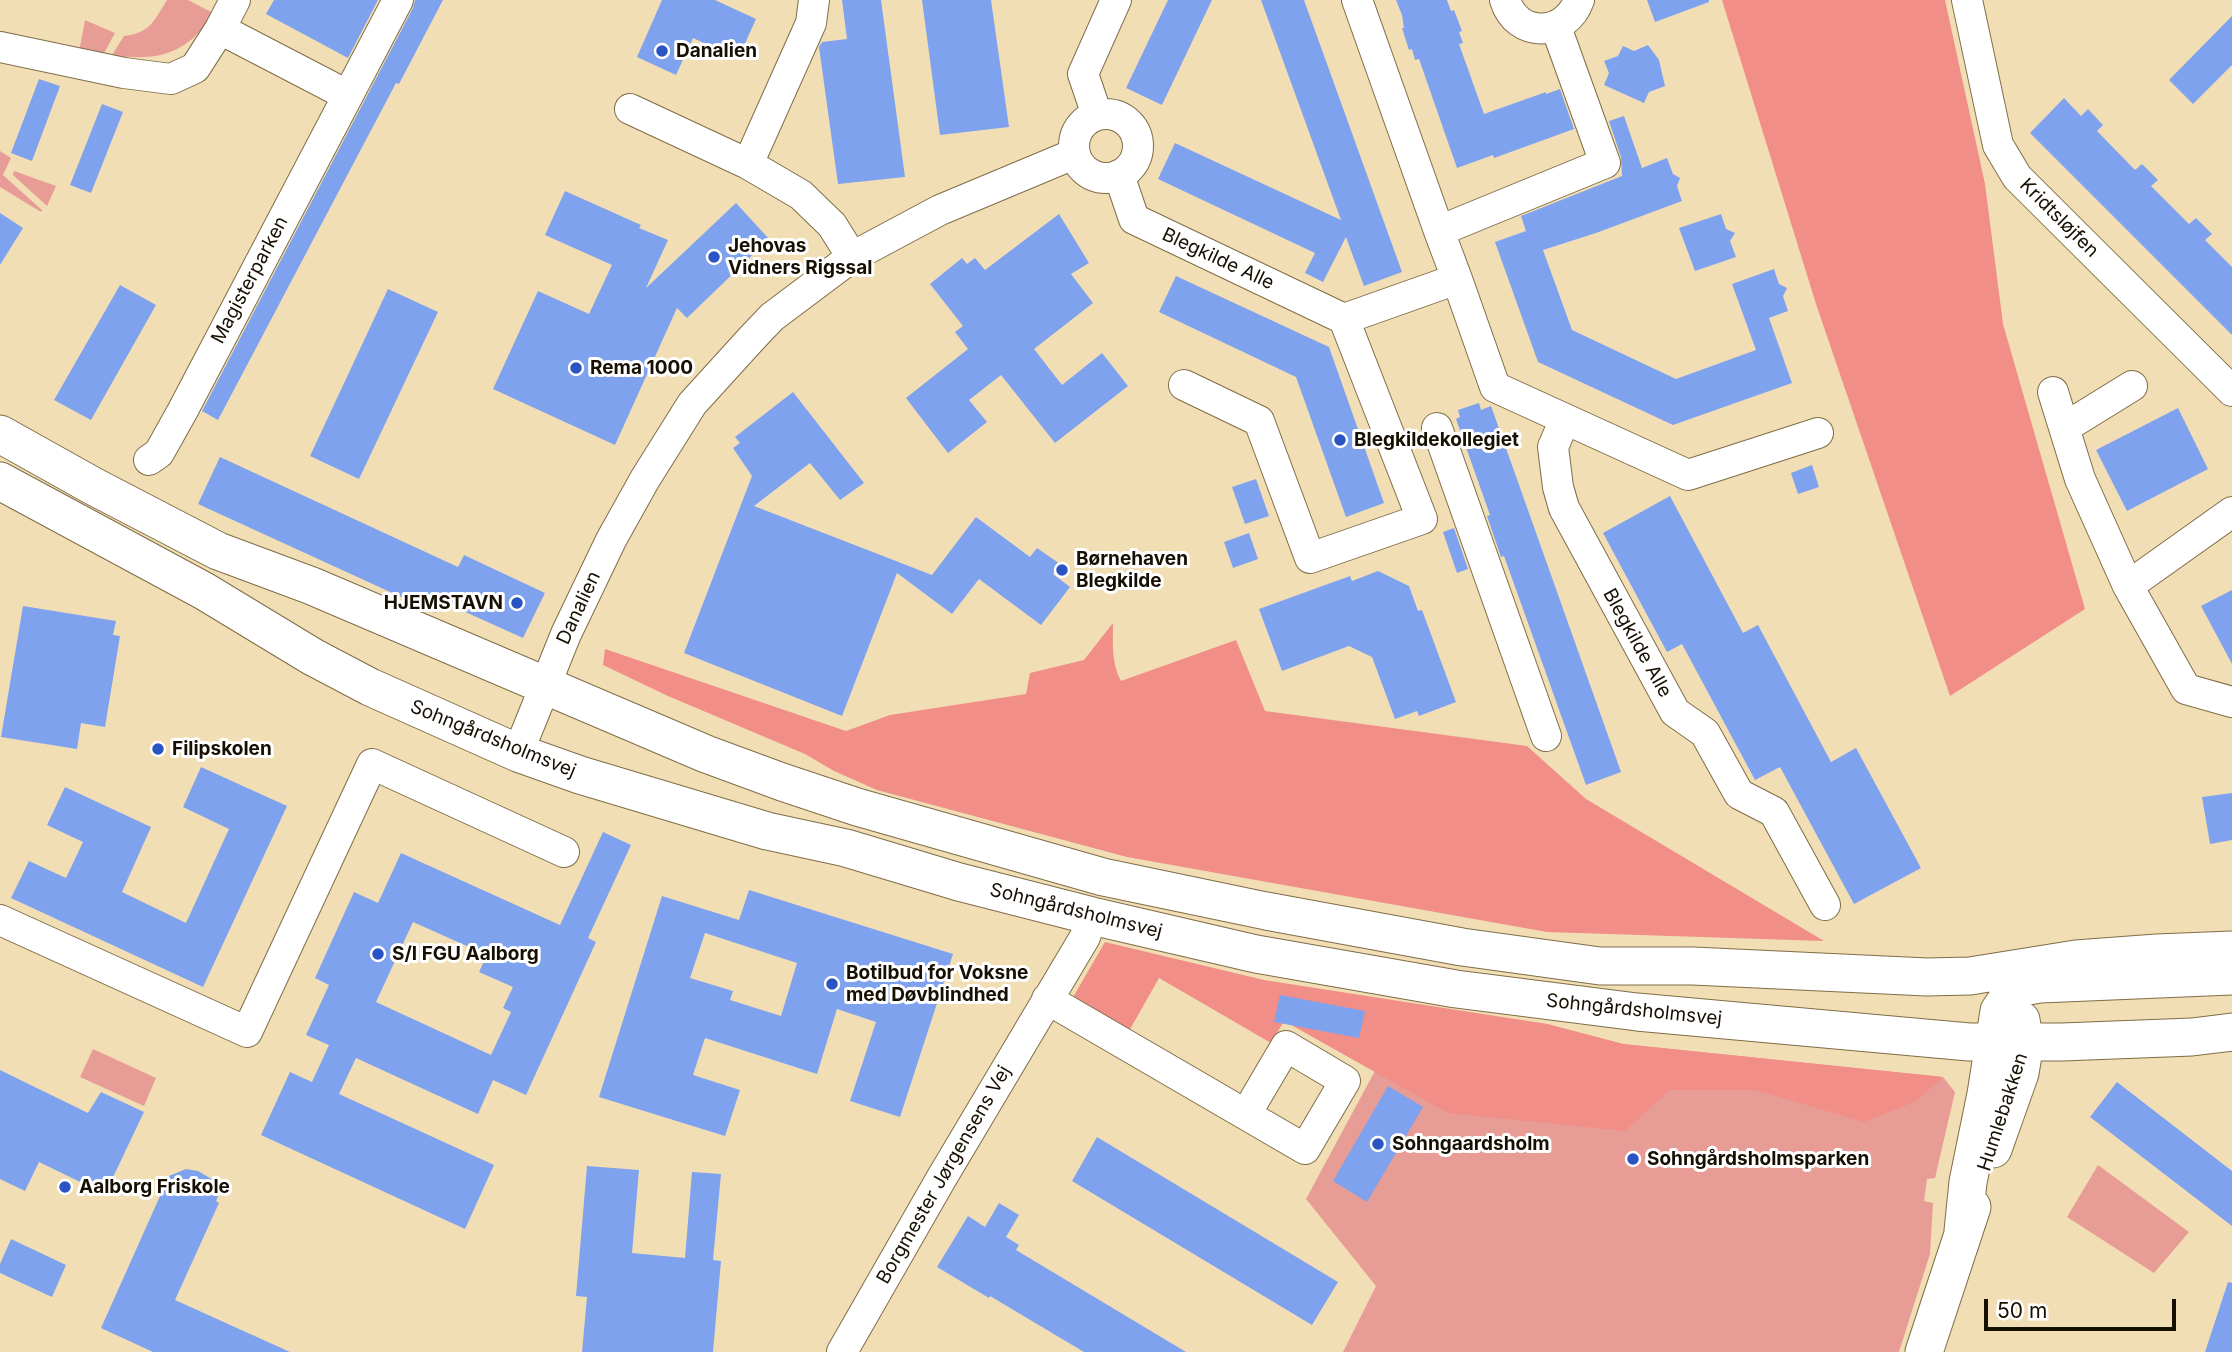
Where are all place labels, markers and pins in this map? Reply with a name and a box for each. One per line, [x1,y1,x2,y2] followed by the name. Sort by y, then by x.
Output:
[676,40,757,62] place label: Danalien
[654,43,670,59] marker: Danalien
[728,235,872,279] place label: Jehovas Vidners Rigssal
[706,249,722,265] marker: Jehovas Vidners Rigssal
[590,357,693,379] place label: Rema 1000
[568,360,584,376] marker: Rema 1000
[1354,429,1519,451] place label: Blegkildekollegiet
[1332,432,1348,448] marker: Blegkildekollegiet
[1076,548,1188,592] place label: Børnehaven Blegkilde
[1054,562,1070,578] marker: Børnehaven Blegkilde
[384,592,503,614] place label: HJEMSTAVN
[509,595,525,611] marker: HJEMSTAVN
[172,738,272,760] place label: Filipskolen
[150,741,166,757] marker: Filipskolen
[392,943,539,965] place label: S/I FGU Aalborg
[370,946,386,962] marker: S/I FGU Aalborg
[846,962,1028,1006] place label: Botilbud for Voksne med Døvblindhed
[824,976,840,992] marker: Botilbud for Voksne med Døvblindhed
[1392,1133,1550,1155] place label: Sohngaardsholm
[1370,1136,1386,1152] marker: Sohngaardsholm
[1647,1148,1869,1170] place label: Sohngårdsholmsparken
[1625,1151,1641,1167] marker: Sohngårdsholmsparken
[79,1176,230,1198] place label: Aalborg Friskole
[57,1179,73,1195] marker: Aalborg Friskole

